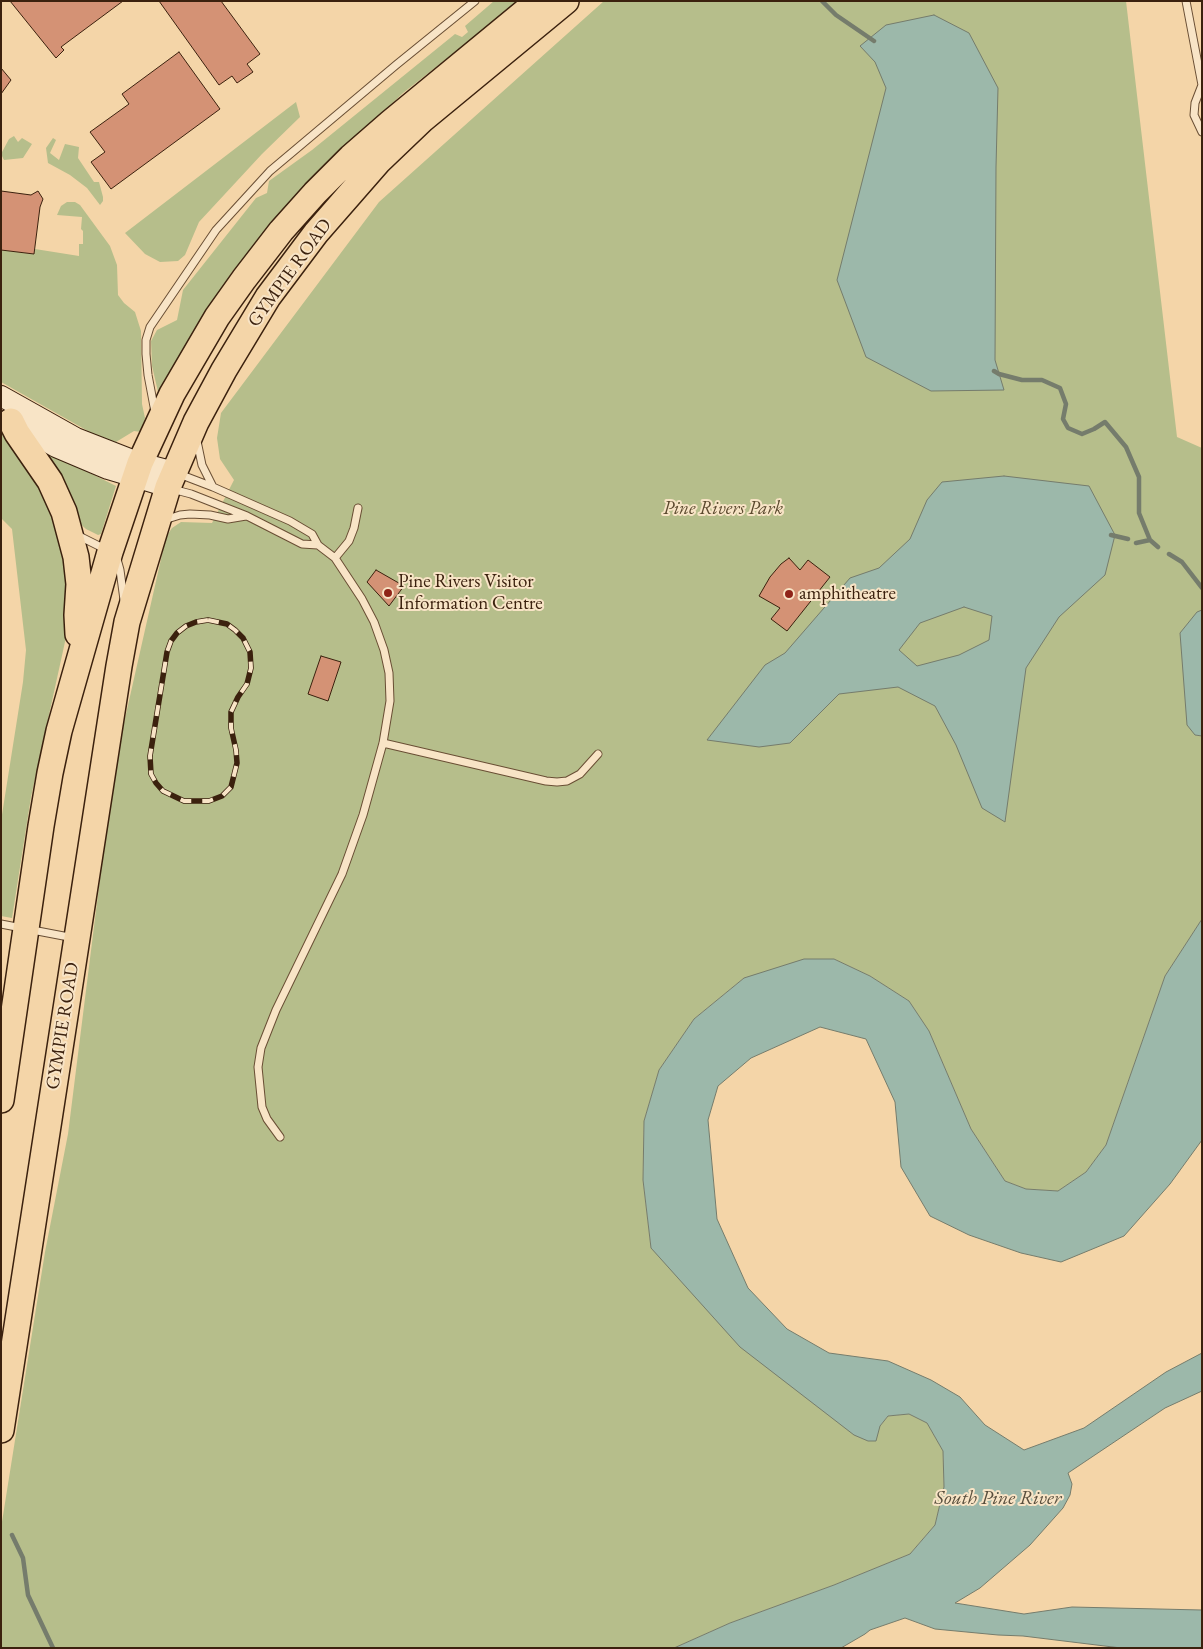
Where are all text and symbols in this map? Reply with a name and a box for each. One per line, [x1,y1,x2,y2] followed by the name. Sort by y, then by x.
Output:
[243,214,337,332] street label: GYMPIE ROAD
[663,498,783,520] park label: Pine Rivers Park
[398,571,543,615] place label: Pine Rivers Visitor Information Centre
[799,583,896,605] place label: amphitheatre
[382,587,394,599] marker: Pine Rivers Visitor Information Centre
[783,588,795,600] marker: amphitheatre
[42,961,84,1091] street label: GYMPIE ROAD
[935,1487,1061,1511] water label: South Pine River

